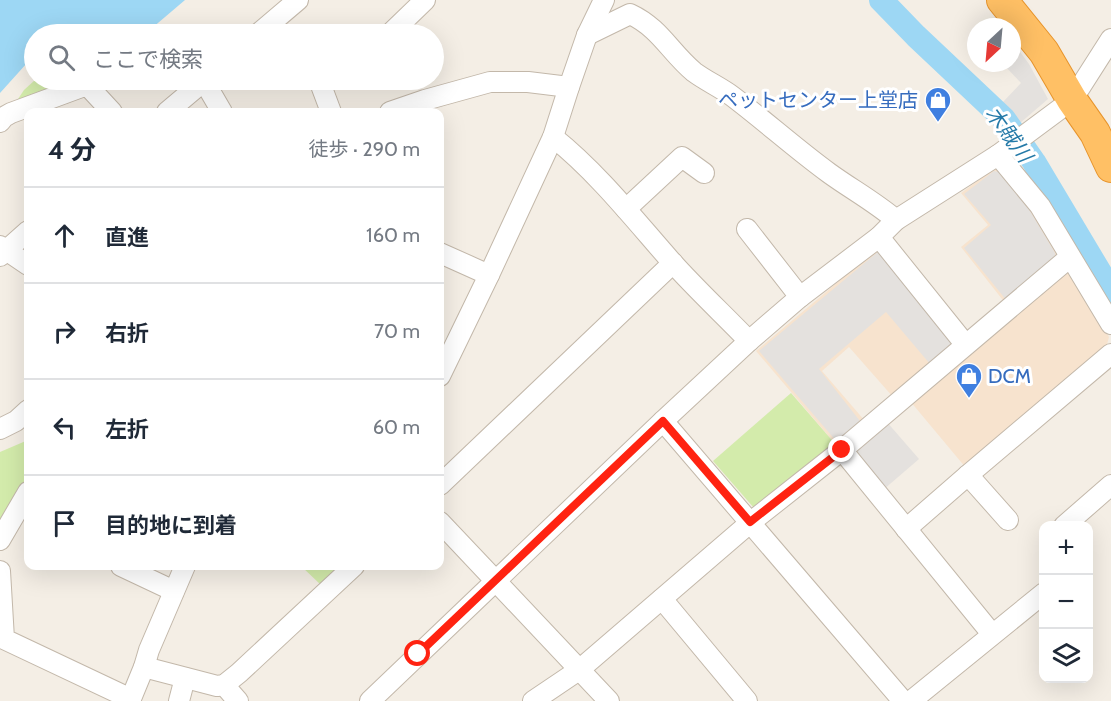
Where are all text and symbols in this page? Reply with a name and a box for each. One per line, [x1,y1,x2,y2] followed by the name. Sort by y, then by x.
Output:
[967,18,1021,72] north arrow
[24,24,444,90] search box
[45,41,78,74] icon: search
[93,46,203,73] text: ここで検索
[923,85,953,123] shop icon: ペットセンター上堂店
[718,88,918,112] place label: ペットセンター上堂店
[980,101,1039,168] water label: 木賊川
[48,134,96,166] text: 4 分
[308,137,420,161] text: 徒歩 · 290 m
[48,219,81,252] icon: ahead
[366,223,420,247] text: 160 m
[105,224,149,251] text: 直進
[48,315,81,348] icon: right
[374,319,420,343] text: 70 m
[105,320,149,347] text: 右折
[954,361,984,399] shop icon: DCM
[988,364,1031,388] place label: DCM
[48,411,81,444] icon: left
[373,415,420,439] text: 60 m
[105,416,149,443] text: 左折
[828,436,854,462] route end
[48,507,81,540] icon: arrive
[105,512,237,539] text: 目的地に到着
[1039,521,1093,683] map controls
[1039,521,1093,575] button: +
[1039,575,1093,629] button: −
[1039,629,1093,683] button: layers
[404,640,430,666] route start

